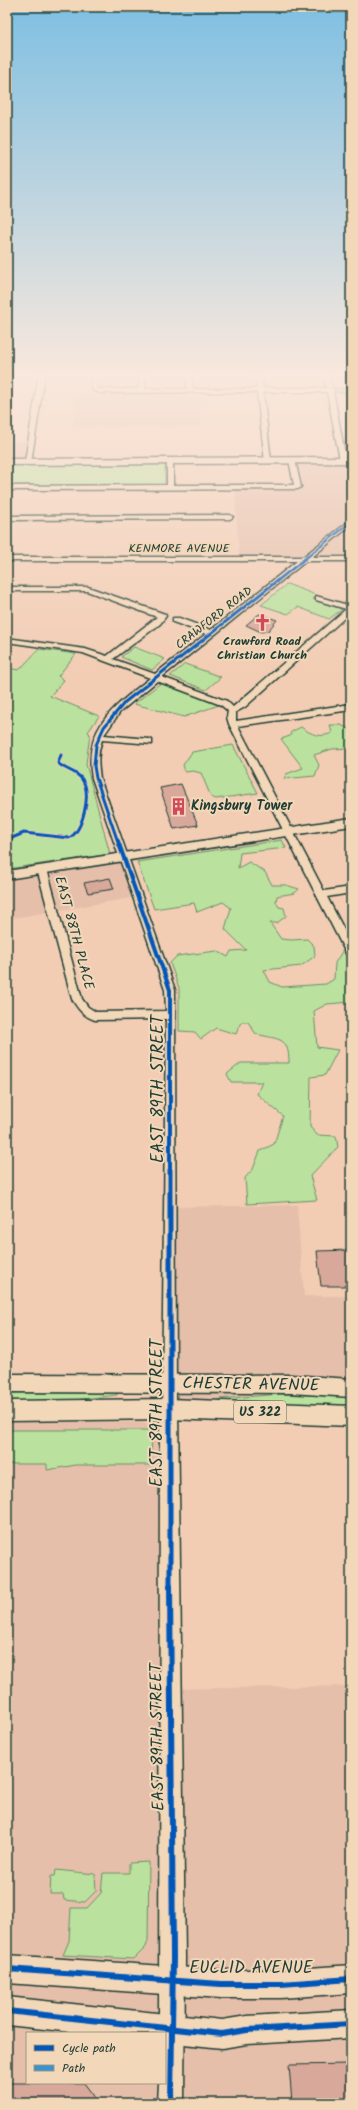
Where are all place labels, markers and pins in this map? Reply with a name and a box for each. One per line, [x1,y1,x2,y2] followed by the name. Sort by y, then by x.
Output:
[252,612,272,632] church icon: Crawford Road Christian Church
[217,632,307,665] place label: Crawford Road Christian Church
[191,795,293,817] place label: Kingsbury Tower
[168,796,188,816] building icon: Kingsbury Tower

